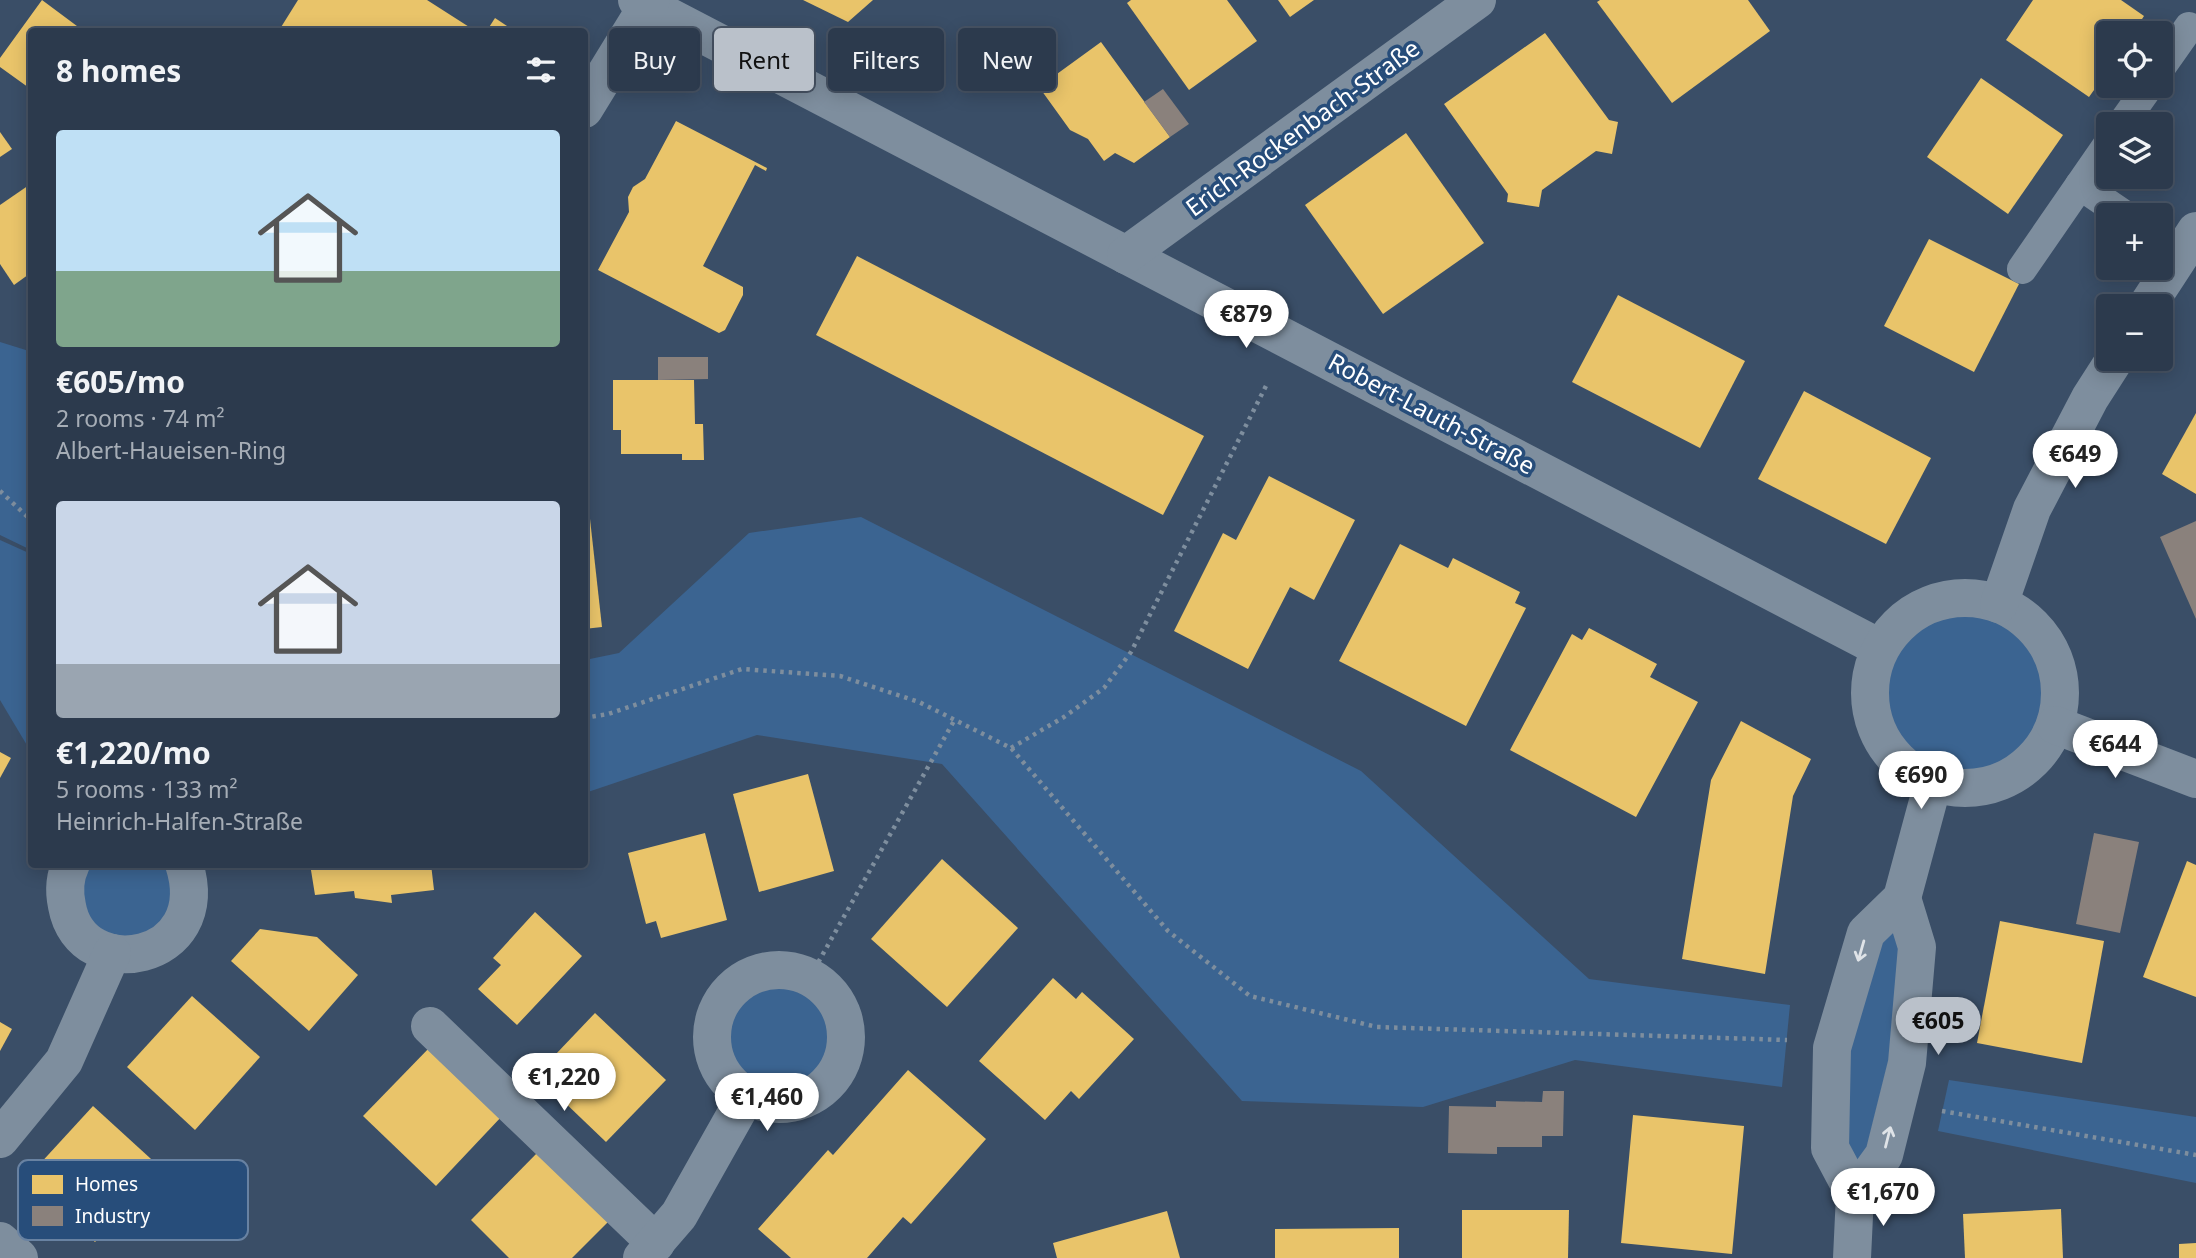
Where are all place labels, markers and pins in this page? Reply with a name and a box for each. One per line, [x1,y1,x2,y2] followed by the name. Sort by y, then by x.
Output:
[1205,290,1287,350] pin: €879
[2034,430,2116,490] pin: €649
[2074,720,2156,780] pin: €644
[1880,752,1962,811] pin: €690
[1897,998,1979,1057] pin: €605
[507,1054,621,1113] pin: €1,220
[710,1074,824,1133] pin: €1,460
[1826,1168,1940,1228] pin: €1,670

